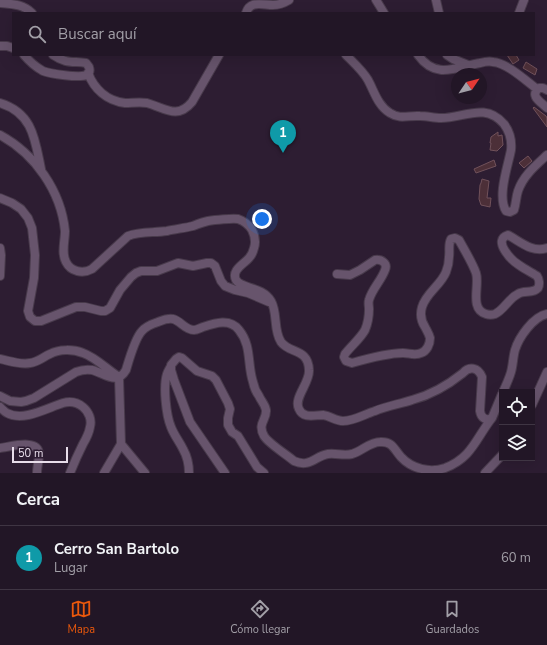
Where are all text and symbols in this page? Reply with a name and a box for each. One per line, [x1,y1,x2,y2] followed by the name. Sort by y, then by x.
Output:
[12,12,535,56] search box
[26,23,48,45] icon: search
[58,24,136,44] text: Buscar aquí
[451,68,487,104] north arrow
[270,120,296,153] pin: 1
[252,209,272,229] your location
[499,389,535,461] map controls
[499,389,535,425] button: locate
[499,425,535,461] button: layers
[12,445,68,464] scale bar
[18,446,43,461] text: 50 m
[16,488,60,511] text: Cerca
[54,539,179,559] text: Cerro San Bartolo
[25,549,33,567] text: 1
[501,549,531,567] text: 60 m
[54,559,87,577] text: Lugar
[68,598,95,637] tab: Mapa
[230,598,290,637] tab: Cómo llegar
[425,598,479,637] tab: Guardados

